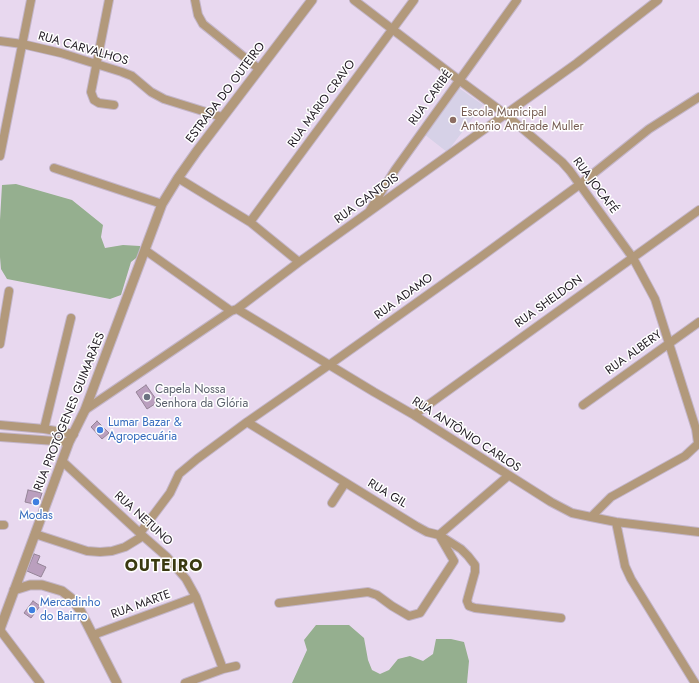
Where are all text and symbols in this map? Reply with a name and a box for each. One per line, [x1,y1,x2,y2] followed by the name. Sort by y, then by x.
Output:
[36,29,130,69] street label: RUA CARVALHOS
[183,40,269,146] street label: ESTRADA DO OUTEIRO
[285,57,359,151] street label: RUA MÁRIO CRAVO
[406,68,456,128] street label: RUA CARIBÉ
[461,106,584,134] place label: Escola Municipal Antonio Andrade Muller
[448,115,458,125] marker: Escola Municipal Antonio Andrade Muller
[569,155,621,217] street label: RUA JOCAFÉ
[332,171,402,227] street label: RUA GANTOIS
[372,271,436,323] street label: RUA ADAMO
[512,273,586,331] street label: RUA SHELDON
[603,328,665,378] street label: RUA ALBERY
[32,331,108,493] street label: RUA PROTÓGENES GUIMARÃES
[155,383,248,411] place label: Capela Nossa Senhora da Glória
[142,392,152,402] marker: Capela Nossa Senhora da Glória
[409,395,523,475] street label: RUA ANTÔNIO CARLOS
[108,416,182,444] place label: Lumar Bazar & Agropecuária
[95,425,105,435] marker: Lumar Bazar & Agropecuária
[365,477,409,511] street label: RUA GIL
[111,489,175,549] street label: RUA NETUNO
[31,497,41,507] marker: Modas
[19,509,53,523] place label: Modas
[125,557,203,577] district label: OUTEIRO
[109,588,173,622] street label: RUA MARTE
[40,596,100,624] place label: Mercadinho do Bairro
[27,605,37,615] marker: Mercadinho do Bairro

